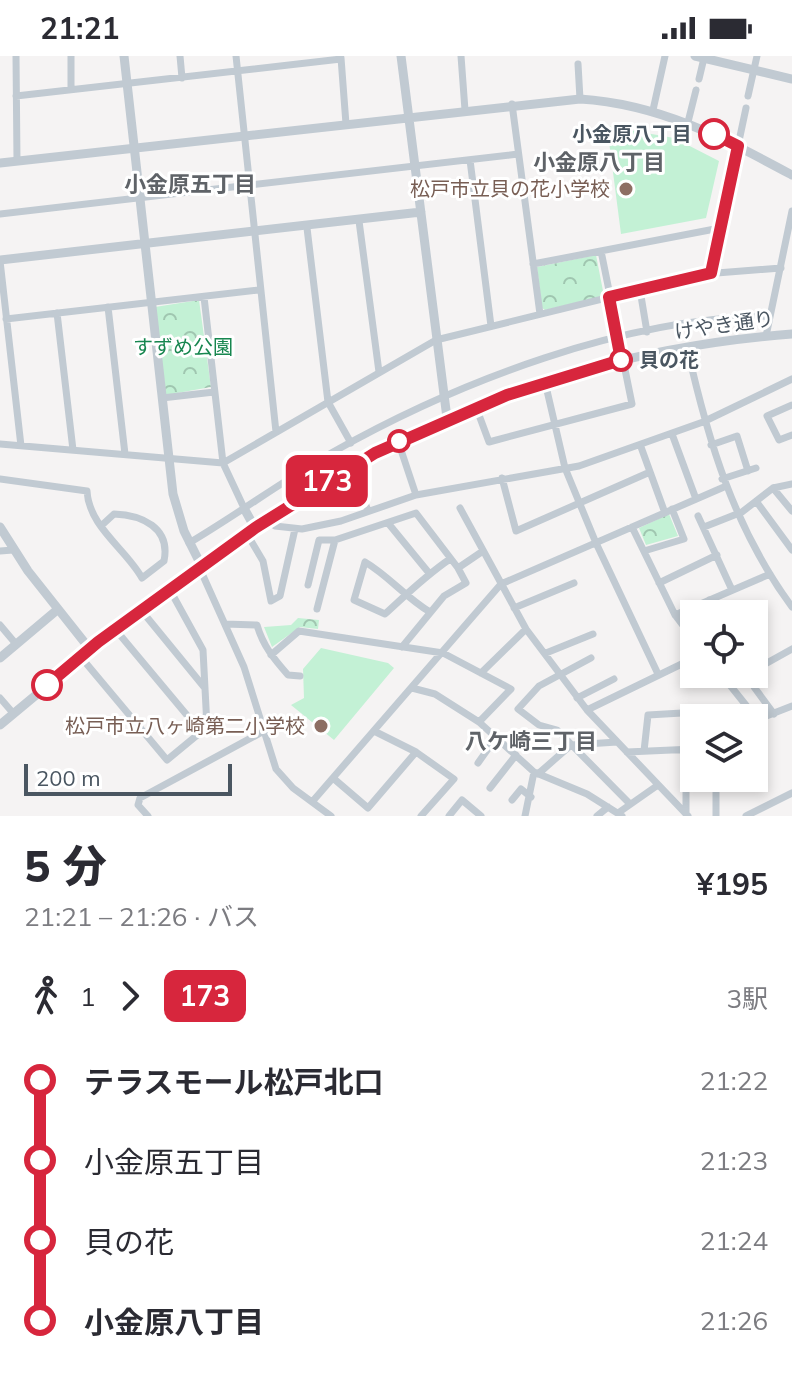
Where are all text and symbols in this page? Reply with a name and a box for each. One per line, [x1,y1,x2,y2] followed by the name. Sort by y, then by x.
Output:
[40,9,119,47] text: 21:21
[699,119,729,149] marker: 小金原八丁目
[572,121,692,146] place label: 小金原八丁目
[533,148,665,176] district label: 小金原八丁目
[124,170,256,198] district label: 小金原五丁目
[410,176,610,201] place label: 松戸市立貝の花小学校
[617,180,635,198] marker: 松戸市立貝の花小学校
[673,305,775,344] street label: けやき通り
[133,334,233,359] park label: すずめ公園
[639,347,699,372] place label: 貝の花
[610,349,632,371] marker: 貝の花
[388,430,410,452] unlabelled marker
[281,455,373,507] line badge: 173
[302,463,352,498] text: 173
[680,600,768,792] map controls
[680,600,768,688] button: locate
[32,670,62,700] unlabelled marker
[680,704,768,792] button: layers
[65,713,305,738] place label: 松戸市立八ヶ崎第二小学校
[312,717,330,735] marker: 松戸市立八ヶ崎第二小学校
[465,727,597,755] district label: 八ケ崎三丁目
[24,760,232,796] scale bar
[36,764,101,792] text: 200 m
[24,838,107,893] text: 5 分
[696,865,768,903] text: ¥195
[24,900,259,933] text: 21:21 – 21:26 · バス
[24,974,68,1018] icon: walk
[108,974,152,1018] icon: forward
[180,978,230,1013] text: 173
[80,980,96,1013] text: 1
[726,982,768,1015] text: 3駅
[84,1063,383,1101] text: テラスモール松戸北口
[700,1064,768,1097] text: 21:22
[84,1143,264,1181] text: 小金原五丁目
[700,1144,768,1177] text: 21:23
[84,1223,174,1261] text: 貝の花
[700,1224,768,1257] text: 21:24
[84,1303,264,1341] text: 小金原八丁目
[700,1304,768,1337] text: 21:26

